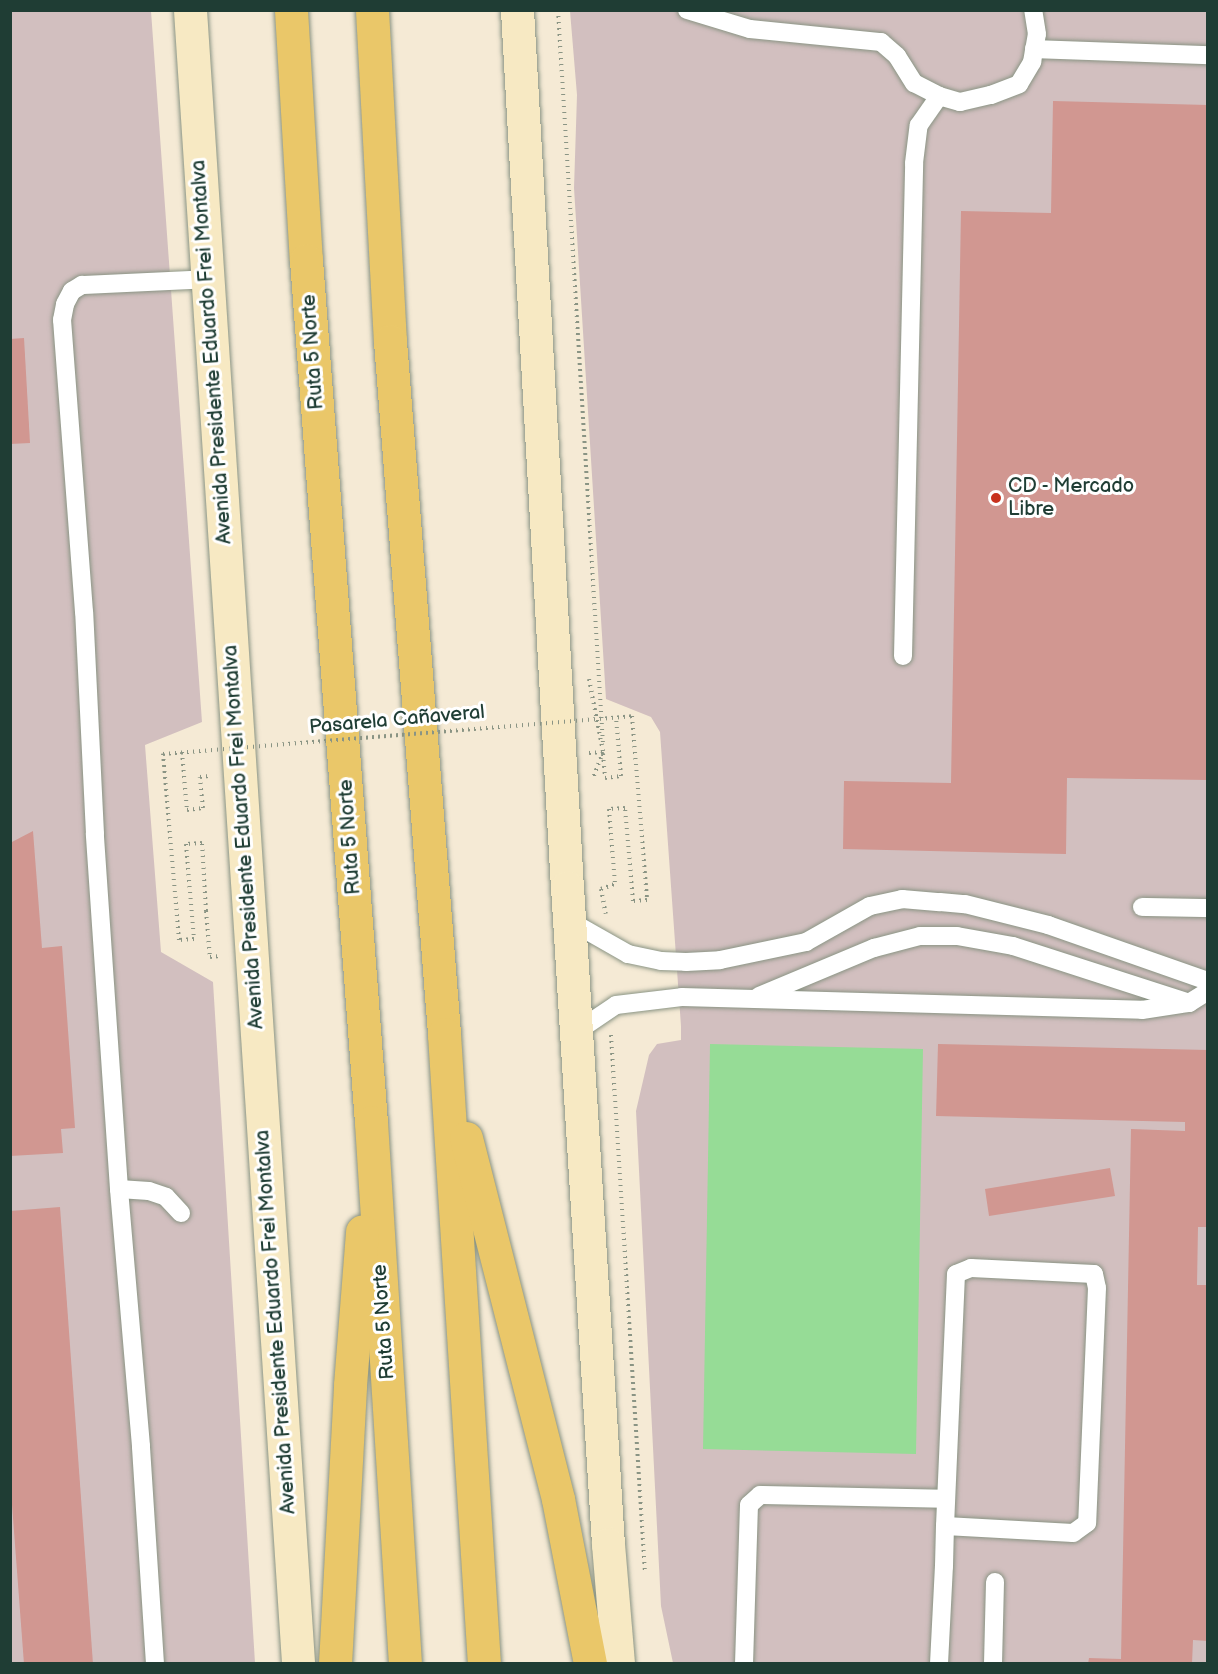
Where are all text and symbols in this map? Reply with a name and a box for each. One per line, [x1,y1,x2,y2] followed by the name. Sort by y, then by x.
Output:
[187,159,237,545] street label: Avenida Presidente Eduardo Frei Montalva
[297,293,329,411] street label: Ruta 5 Norte
[1008,474,1136,521] place label: CD - Mercado Libre
[989,491,1003,505] marker: CD - Mercado Libre
[219,644,269,1030] street label: Avenida Presidente Eduardo Frei Montalva
[308,700,486,740] street label: Pasarela Cañaveral
[334,778,366,896] street label: Ruta 5 Norte
[251,1129,301,1515] street label: Avenida Presidente Eduardo Frei Montalva
[368,1263,400,1381] street label: Ruta 5 Norte

